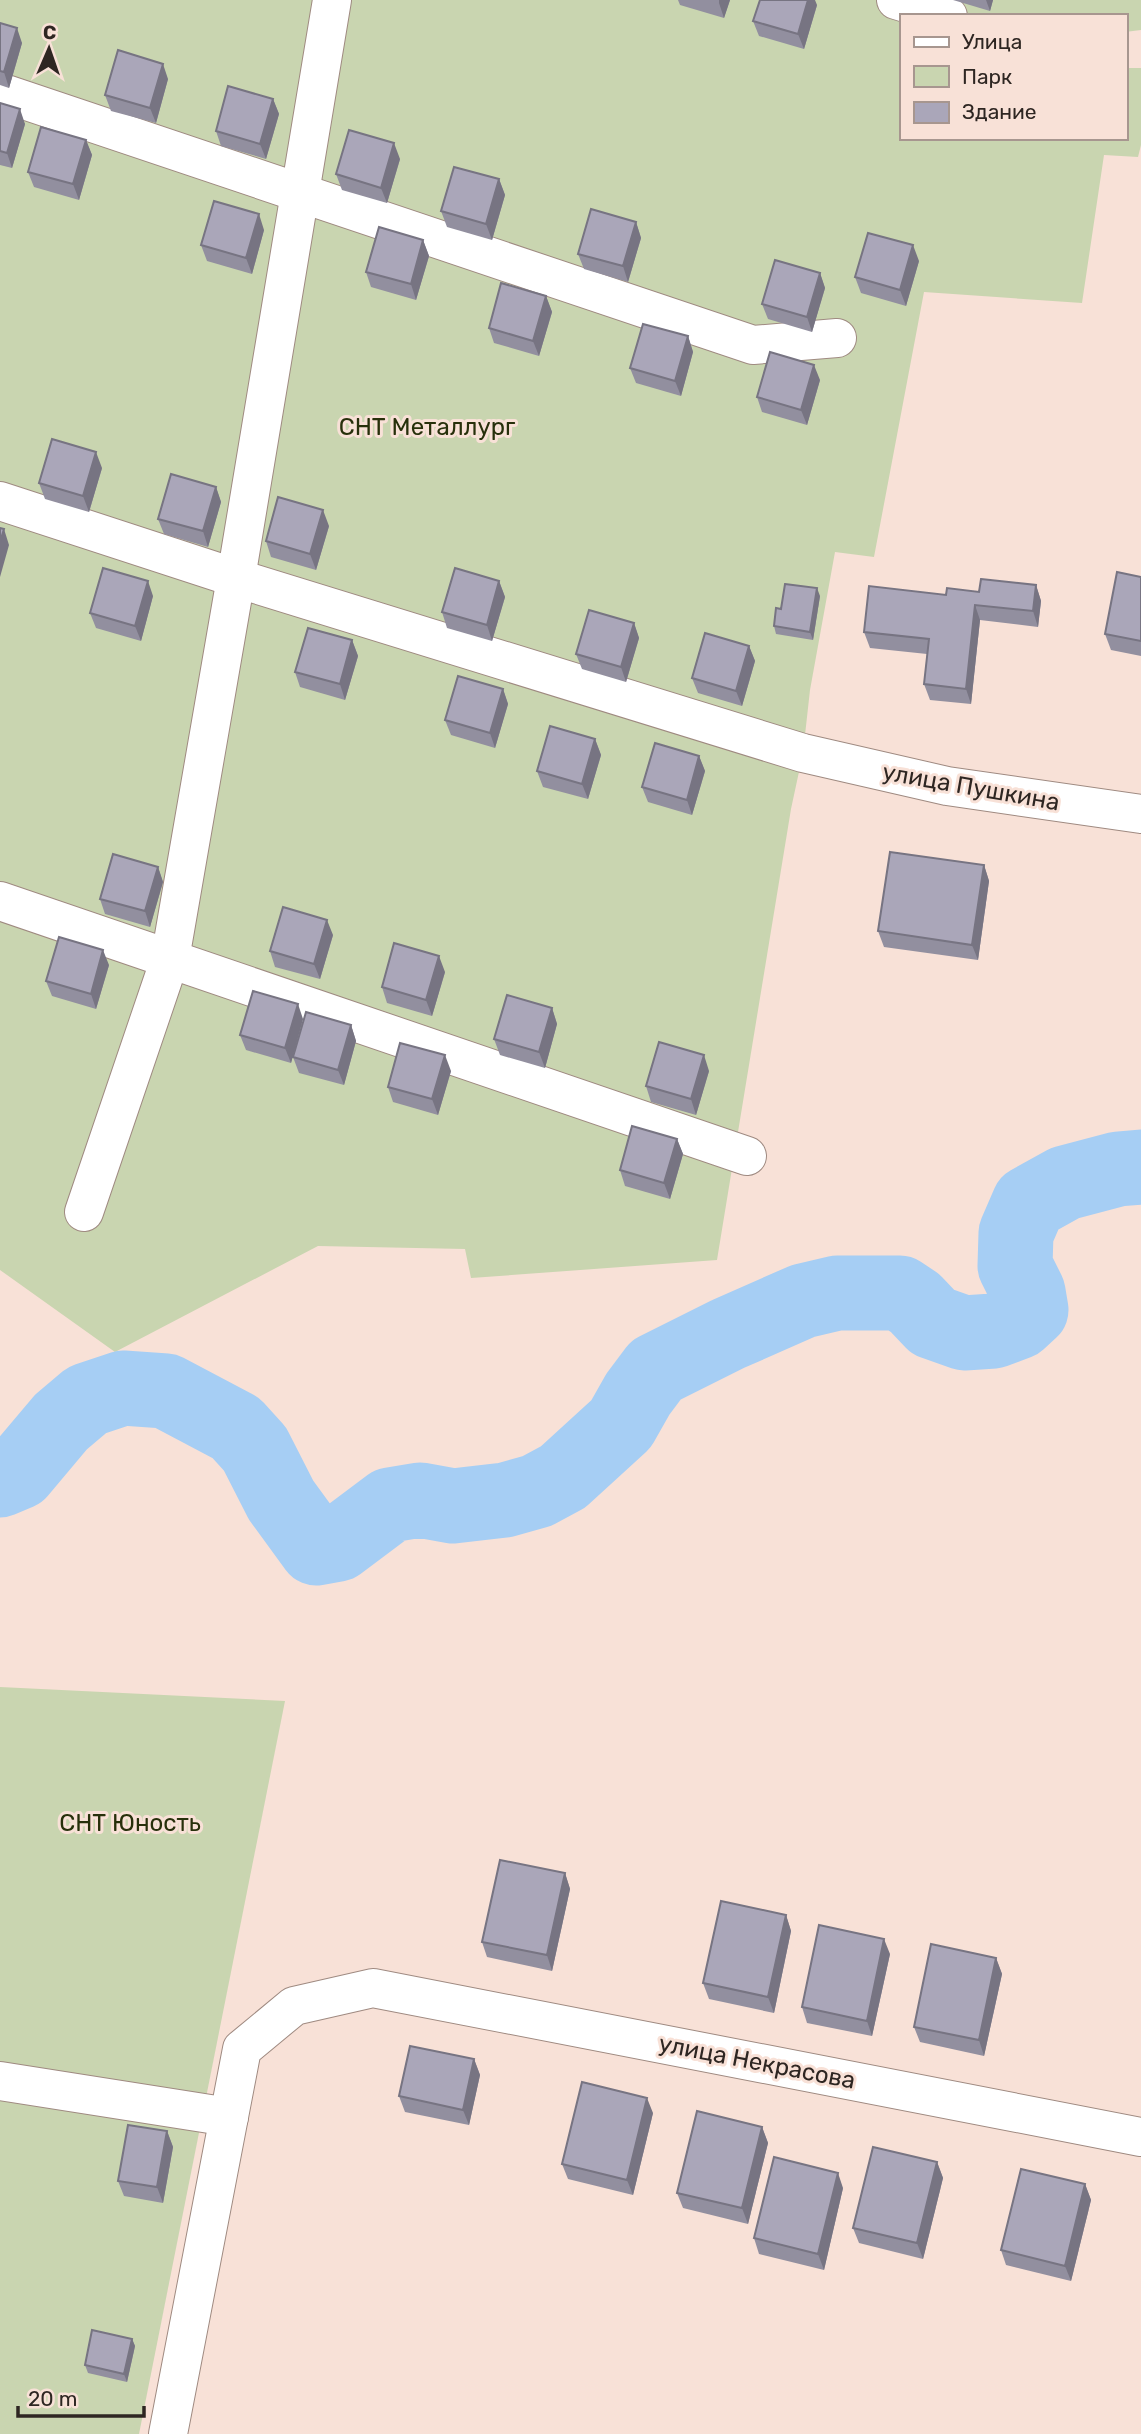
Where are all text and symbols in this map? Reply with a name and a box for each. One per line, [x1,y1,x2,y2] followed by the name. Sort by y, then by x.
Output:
[14,14,84,84] north arrow
[900,14,1127,140] legend
[43,21,57,44] text: С
[962,29,1022,54] text: Улица
[962,64,1012,89] text: Парк
[962,99,1037,124] text: Здание
[339,413,516,441] park label: СНТ Металлург
[880,758,1062,816] street label: улица Пушкина
[59,1809,201,1837] park label: СНТ Юность
[656,2029,858,2095] street label: улица Некрасова
[18,2374,144,2418] scale bar
[28,2386,77,2411] text: 20 m

